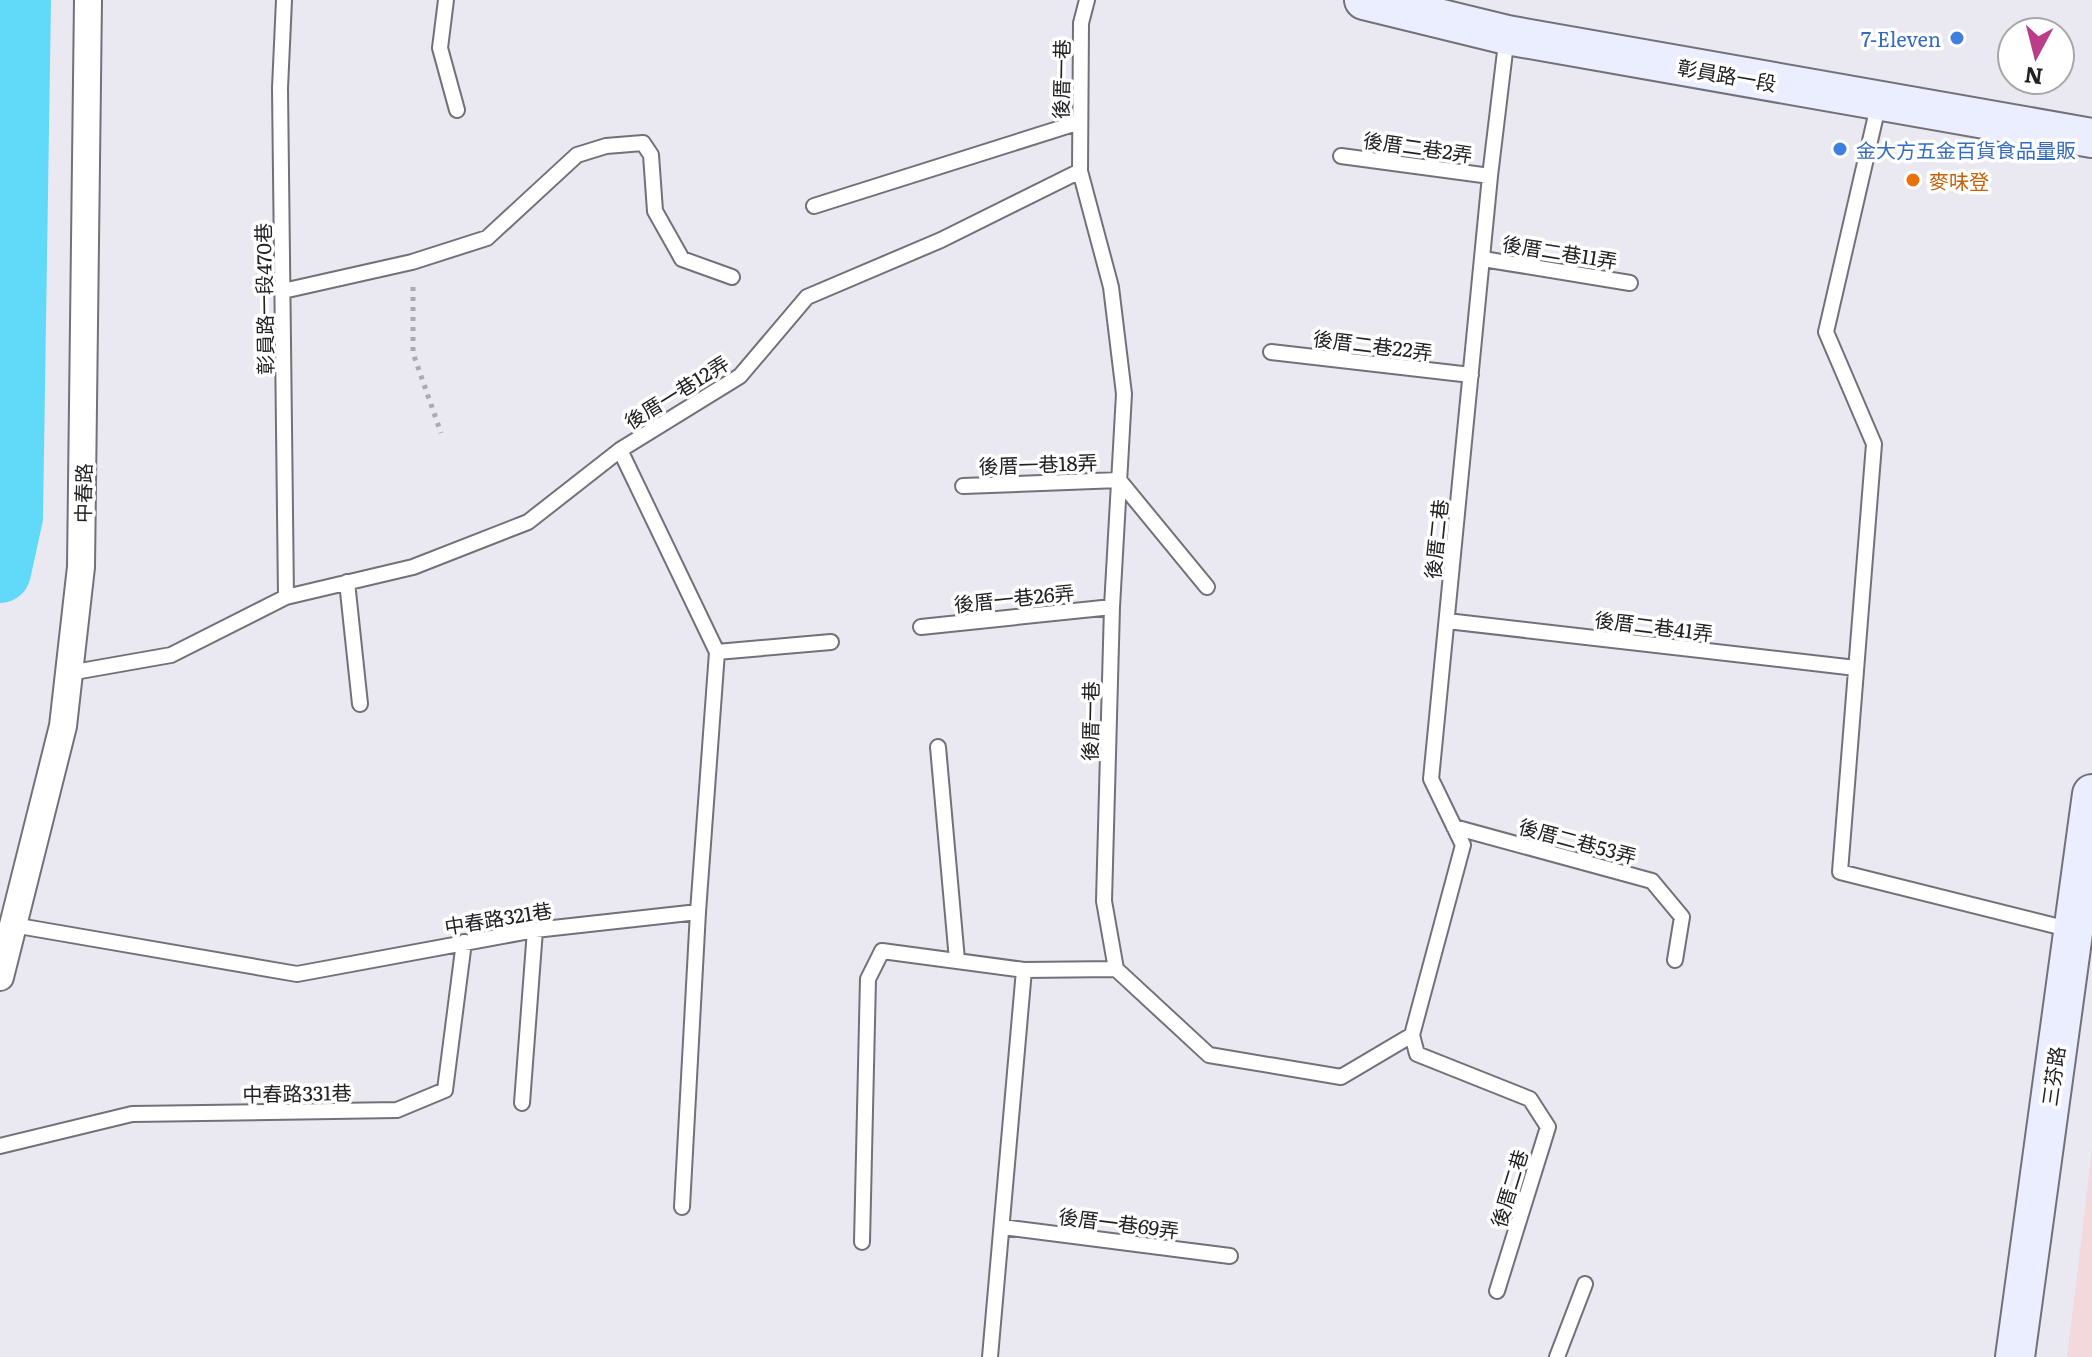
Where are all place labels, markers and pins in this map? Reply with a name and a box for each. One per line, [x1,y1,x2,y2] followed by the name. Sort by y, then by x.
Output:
[1861,23,1941,53] place label: 7-Eleven
[1948,29,1966,47] marker: 7-Eleven
[1856,134,2076,164] place label: 金大方五金百貨食品量販
[1831,140,1849,158] marker: 金大方五金百貨食品量販
[1929,165,1989,195] place label: 麥味登
[1904,171,1922,189] marker: 麥味登

